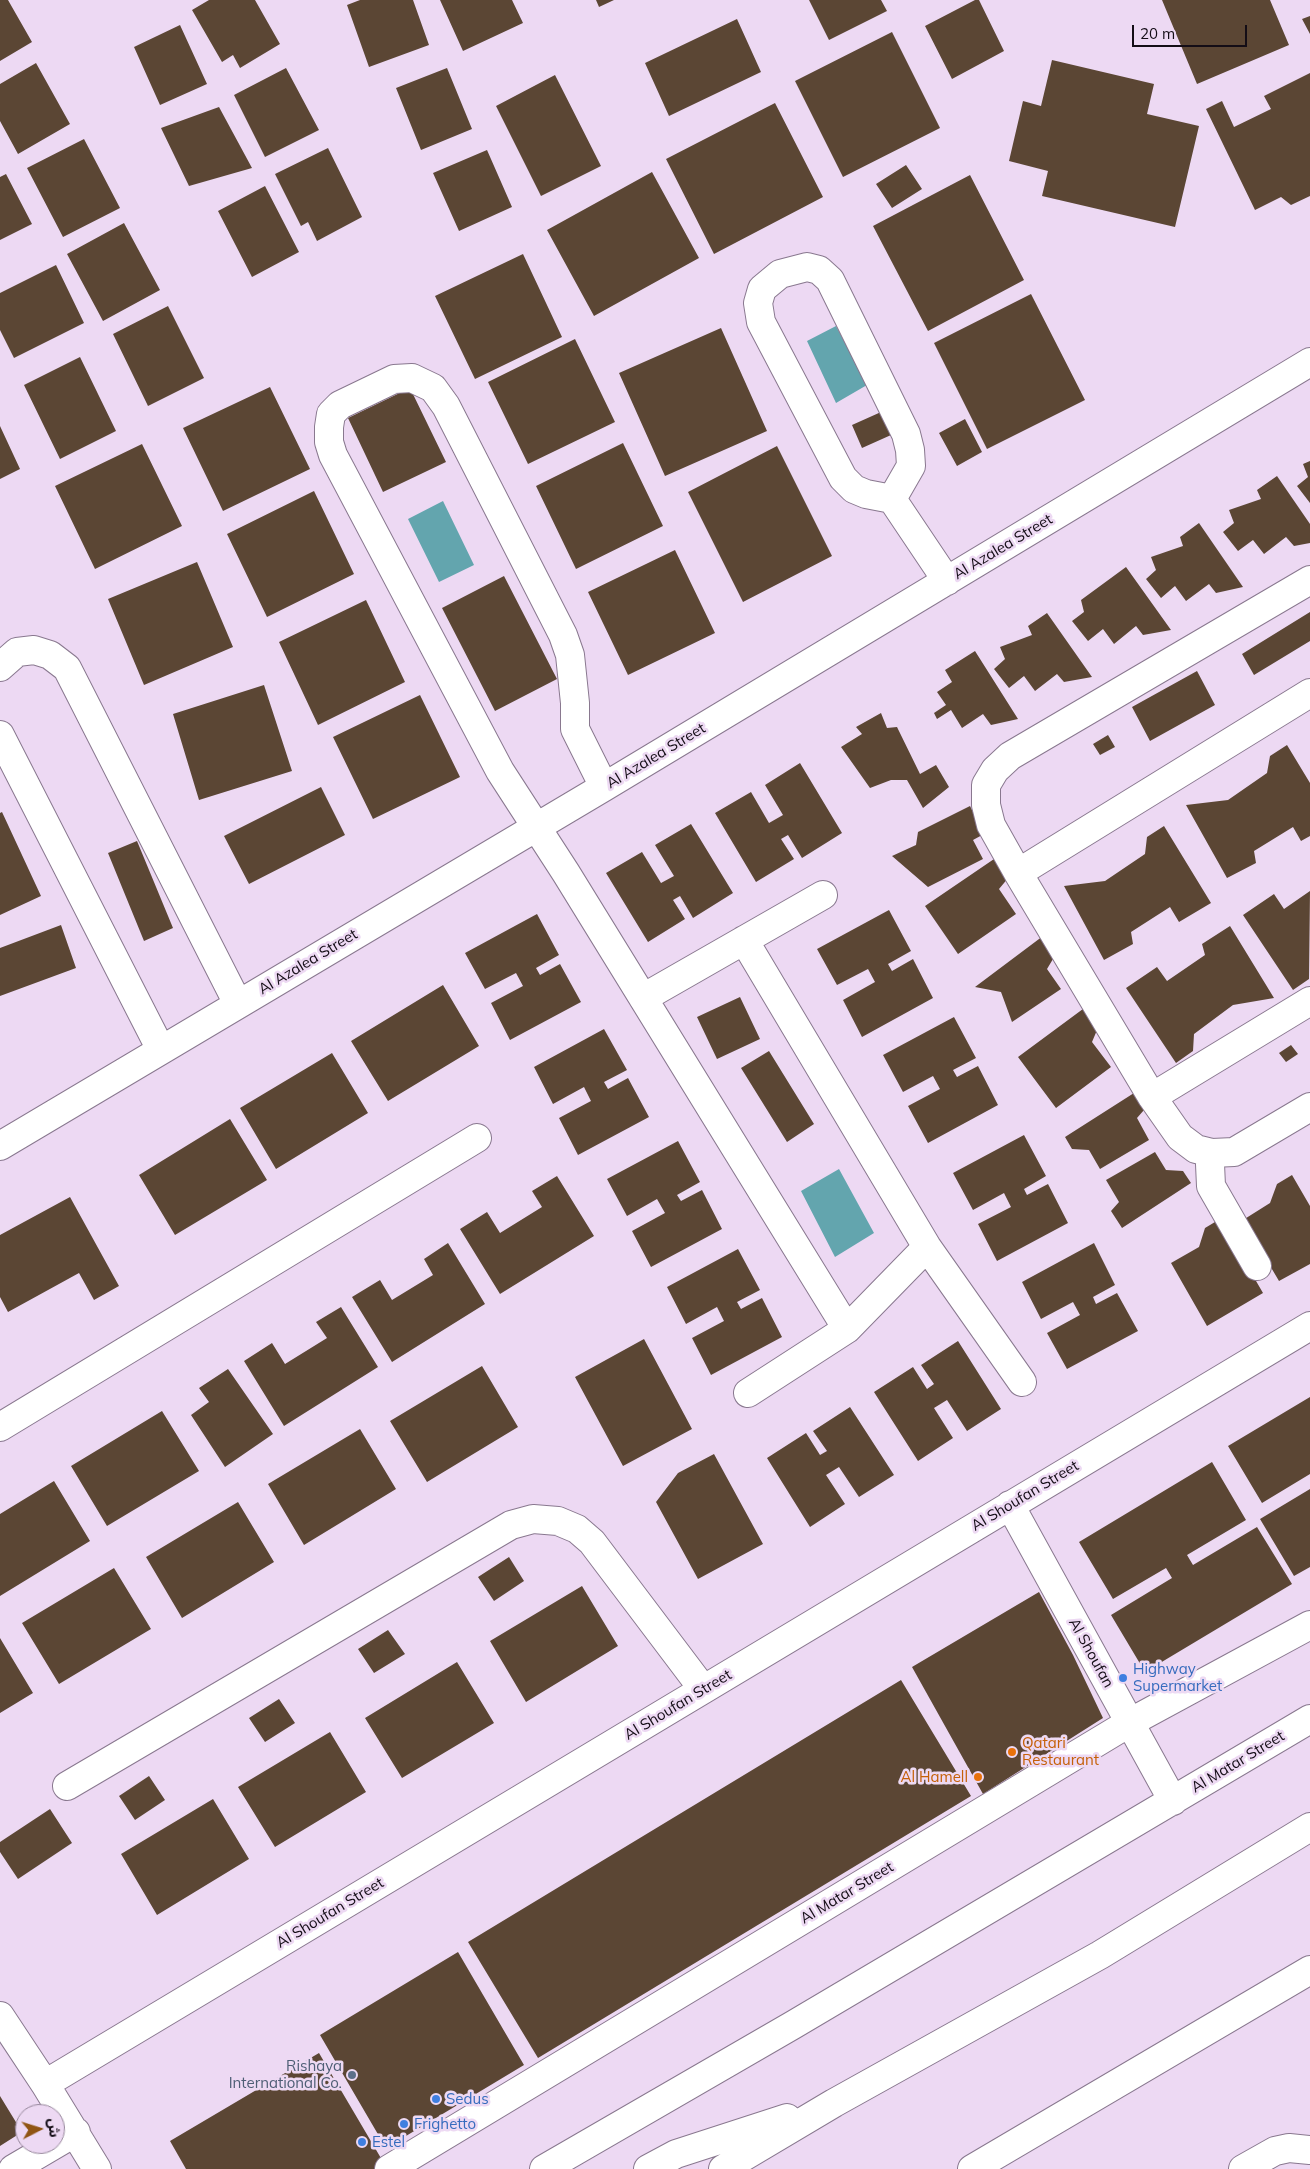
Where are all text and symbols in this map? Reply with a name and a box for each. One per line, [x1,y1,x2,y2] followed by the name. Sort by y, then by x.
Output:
[1135,15,1250,47] scale bar
[1140,24,1175,43] text: 20 m
[950,510,1056,584] street label: Al Azalea Street
[603,719,709,793] street label: Al Azalea Street
[255,925,361,999] street label: Al Azalea Street
[968,1457,1082,1535] street label: Al Shoufan Street
[1065,1615,1117,1691] street label: Al Shoufan
[1133,1660,1222,1695] place label: Highway Supermarket
[621,1666,735,1744] street label: Al Shoufan Street
[1117,1672,1129,1684] marker: Highway Supermarket
[1188,1727,1288,1797] street label: Al Matar Street
[1022,1734,1099,1769] place label: Qatari Restaurant
[1006,1746,1018,1758] marker: Qatari Restaurant
[901,1768,968,1786] place label: Al Hamell
[972,1771,984,1783] marker: Al Hamell
[797,1858,897,1928] street label: Al Matar Street
[273,1874,387,1952] street label: Al Shoufan Street
[229,2057,342,2092] place label: Rishaya International Co.
[346,2069,358,2081] marker: Rishaya International Co.
[446,2090,489,2108] place label: Sedus
[430,2093,442,2105] marker: Sedus
[15,2104,65,2154] north arrow
[414,2115,476,2133] place label: Frighetto
[44,2117,64,2138] text: ش
[398,2118,410,2130] marker: Frighetto
[372,2133,405,2151] place label: Estel
[356,2136,368,2148] marker: Estel

